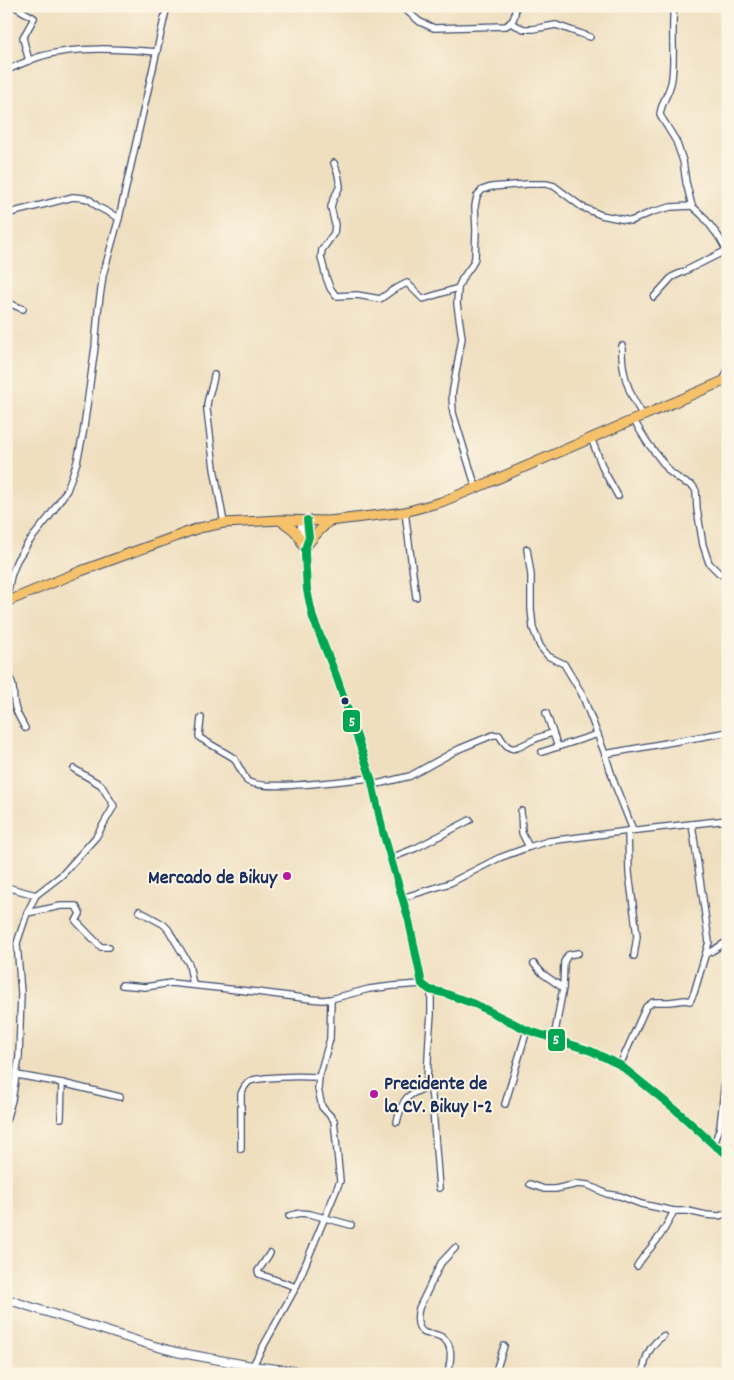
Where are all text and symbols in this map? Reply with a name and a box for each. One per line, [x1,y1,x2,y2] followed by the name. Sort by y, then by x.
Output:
[340,696,350,706] unlabelled marker
[342,709,361,733] line badge: 5
[349,713,356,733] text: 5
[148,865,278,893] place label: Mercado de Bikuy
[281,870,293,882] marker: Mercado de Bikuy
[547,1028,566,1052] line badge: 5
[553,1031,560,1051] text: 5
[384,1071,493,1122] place label: Precidente de la CV. Bikuy 1-2
[368,1088,380,1100] marker: Precidente de la CV. Bikuy 1-2

